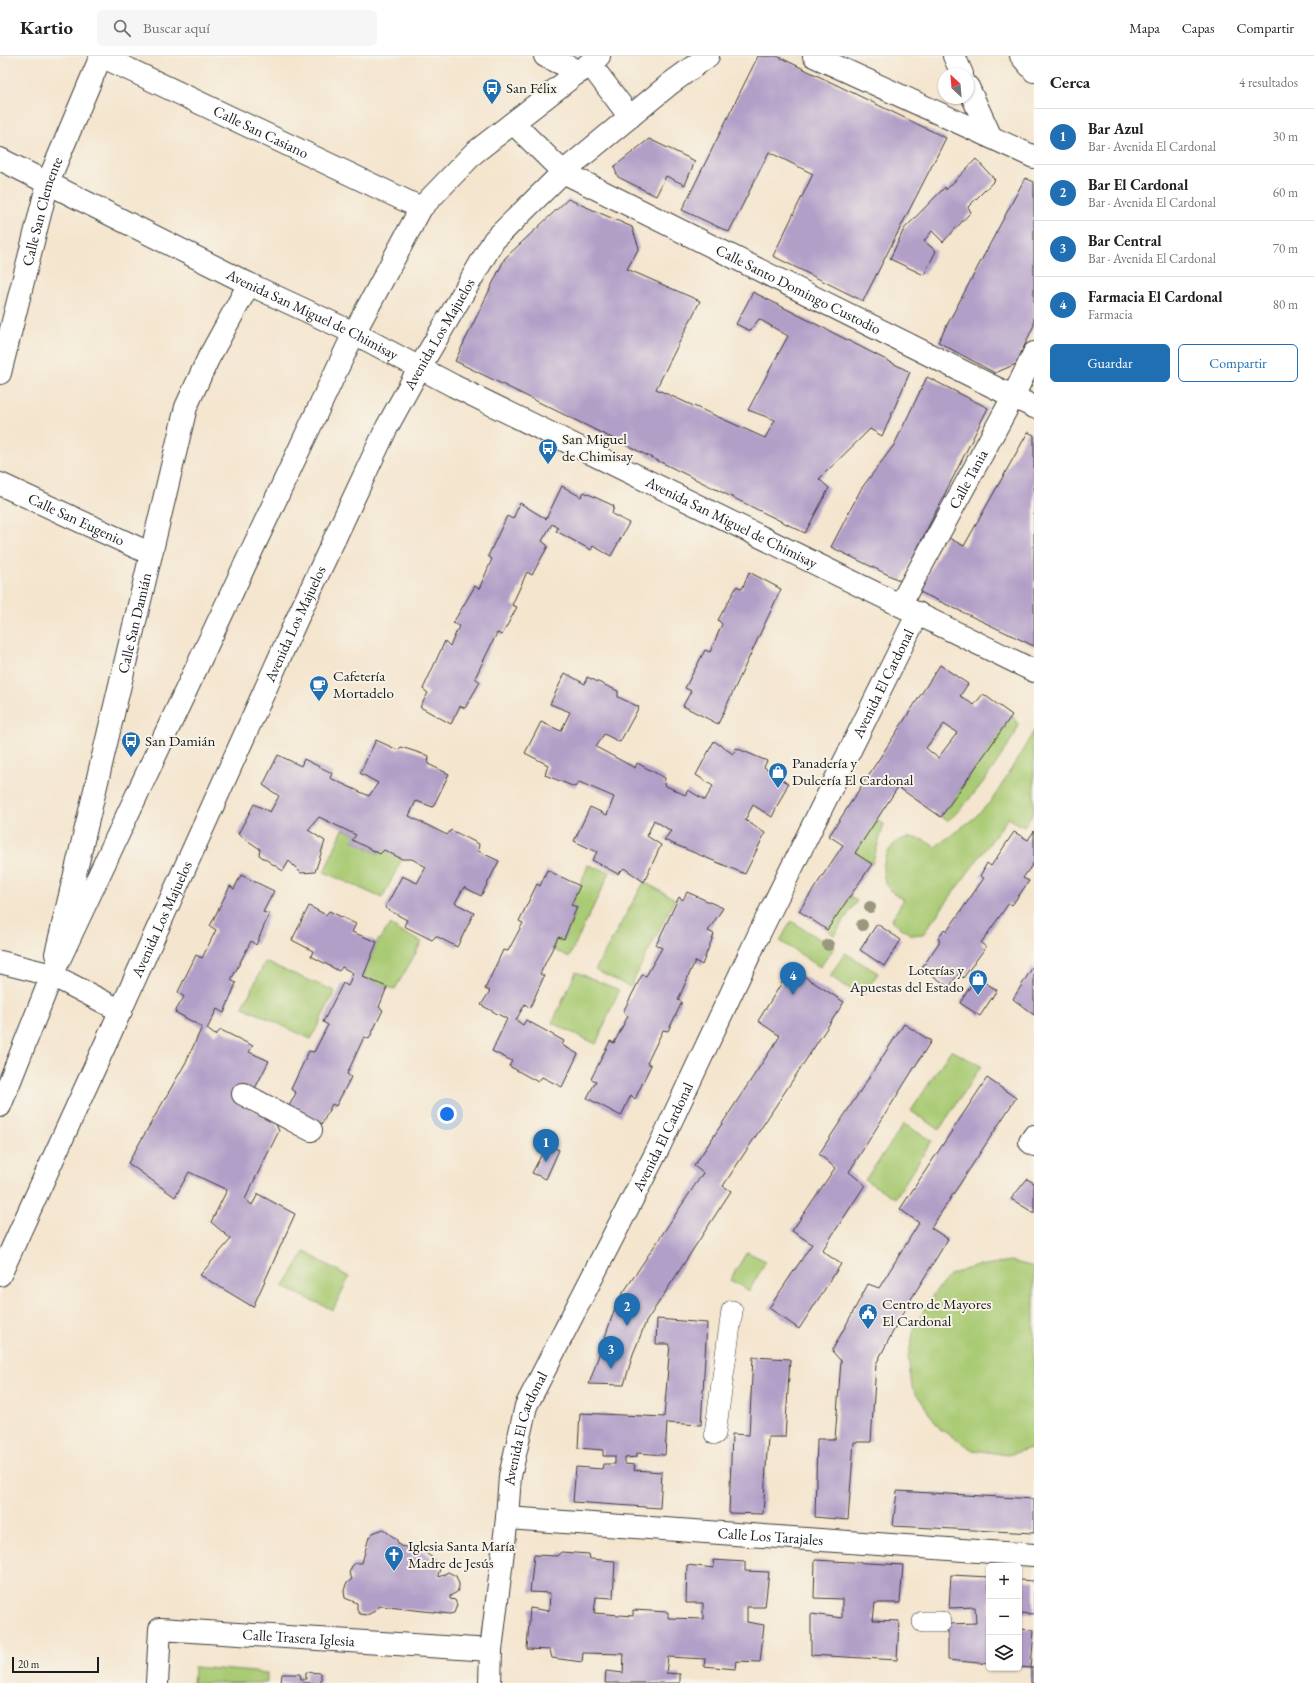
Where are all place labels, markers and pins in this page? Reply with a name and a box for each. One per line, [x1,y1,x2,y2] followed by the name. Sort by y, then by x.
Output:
[481,77,503,105] bus stop icon: San Félix
[506,78,557,97] place label: San Félix
[562,429,634,465] place label: San Miguel de Chimisay
[537,437,559,465] bus stop icon: San Miguel de Chimisay
[333,666,394,702] place label: Cafetería Mortadelo
[308,674,330,702] cafe icon: Cafetería Mortadelo
[120,730,142,758] bus stop icon: San Damián
[145,731,216,750] place label: San Damián
[792,753,914,789] place label: Panadería y Dulcería El Cardonal
[767,761,789,789] shop icon: Panadería y Dulcería El Cardonal
[849,960,964,996] place label: Loterías y Apuestas del Estado
[780,962,806,995] pin: 4
[967,968,989,996] shop icon: Loterías y Apuestas del Estado
[533,1129,559,1162] pin: 1
[614,1293,640,1326] pin: 2
[882,1294,992,1330] place label: Centro de Mayores El Cardonal
[857,1302,879,1330] public building icon: Centro de Mayores El Cardonal
[598,1336,624,1369] pin: 3
[408,1536,515,1572] place label: Iglesia Santa María Madre de Jesús
[383,1544,405,1572] church icon: Iglesia Santa María Madre de Jesús

